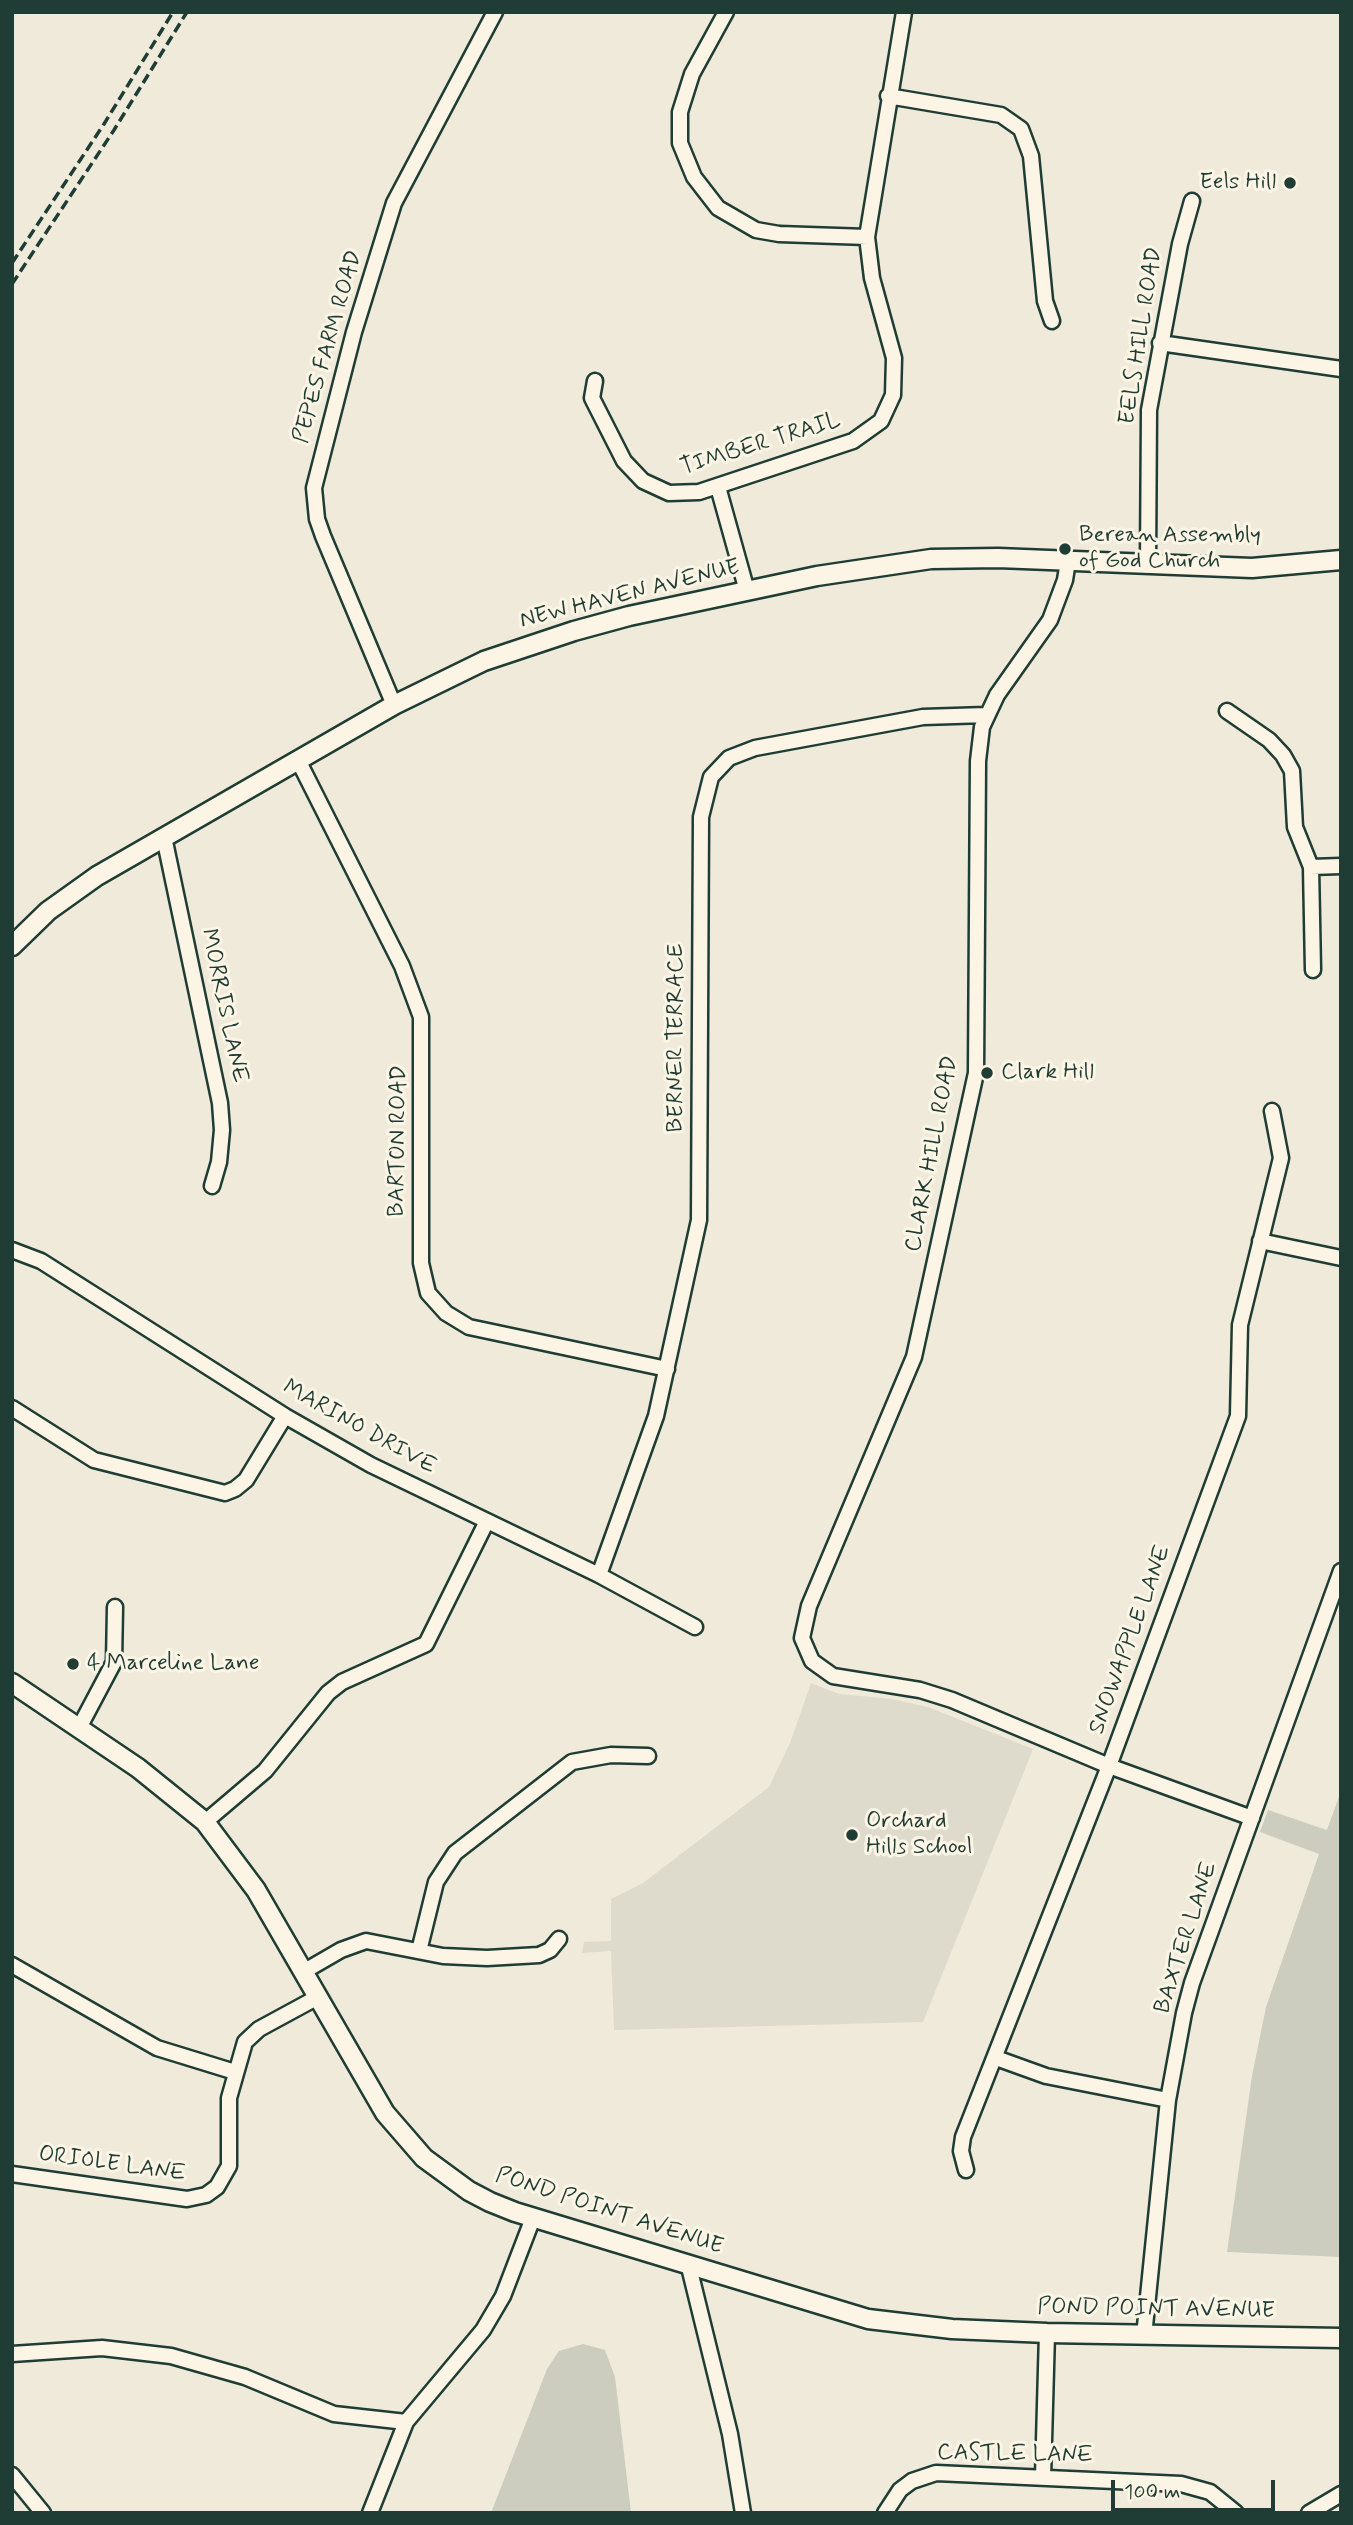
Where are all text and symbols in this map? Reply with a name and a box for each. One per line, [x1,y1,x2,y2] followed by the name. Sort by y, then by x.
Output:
[1200,169,1276,197] place label: Eels Hill
[1282,175,1298,191] marker: Eels Hill
[1114,245,1170,427] street label: EELS HILL ROAD
[288,247,370,447] street label: PEPES FARM ROAD
[677,407,845,483] street label: TIMBER TRAIL
[1079,522,1261,576] place label: Berean Assembly of God Church
[1057,541,1073,557] marker: Berean Assembly of God Church
[517,554,743,636] street label: NEW HAVEN AVENUE
[193,926,253,1086] street label: MORRIS LANE
[663,943,691,1133] street label: BERNER TERRACE
[900,1054,966,1254] street label: CLARK HILL ROAD
[1001,1059,1094,1087] place label: Clark Hill
[384,1065,414,1217] street label: BARTON ROAD
[979,1065,995,1081] marker: Clark Hill
[277,1374,441,1482] street label: MARINO DRIVE
[1084,1542,1178,1738] street label: SNOWAPPLE LANE
[87,1650,259,1678] place label: 4 Marceline Lane
[65,1656,81,1672] marker: 4 Marceline Lane
[866,1808,972,1862] place label: Orchard Hills School
[844,1827,860,1843] marker: Orchard Hills School
[1150,1859,1224,2017] street label: BAXTER LANE
[37,2141,187,2189] street label: ORIOLE LANE
[492,2162,726,2262] street label: POND POINT AVENUE
[1037,2294,1275,2326] street label: POND POINT AVENUE
[937,2440,1093,2470] street label: CASTLE LANE
[1115,2466,1280,2510] scale bar
[1124,2478,1180,2506] text: 100 m

